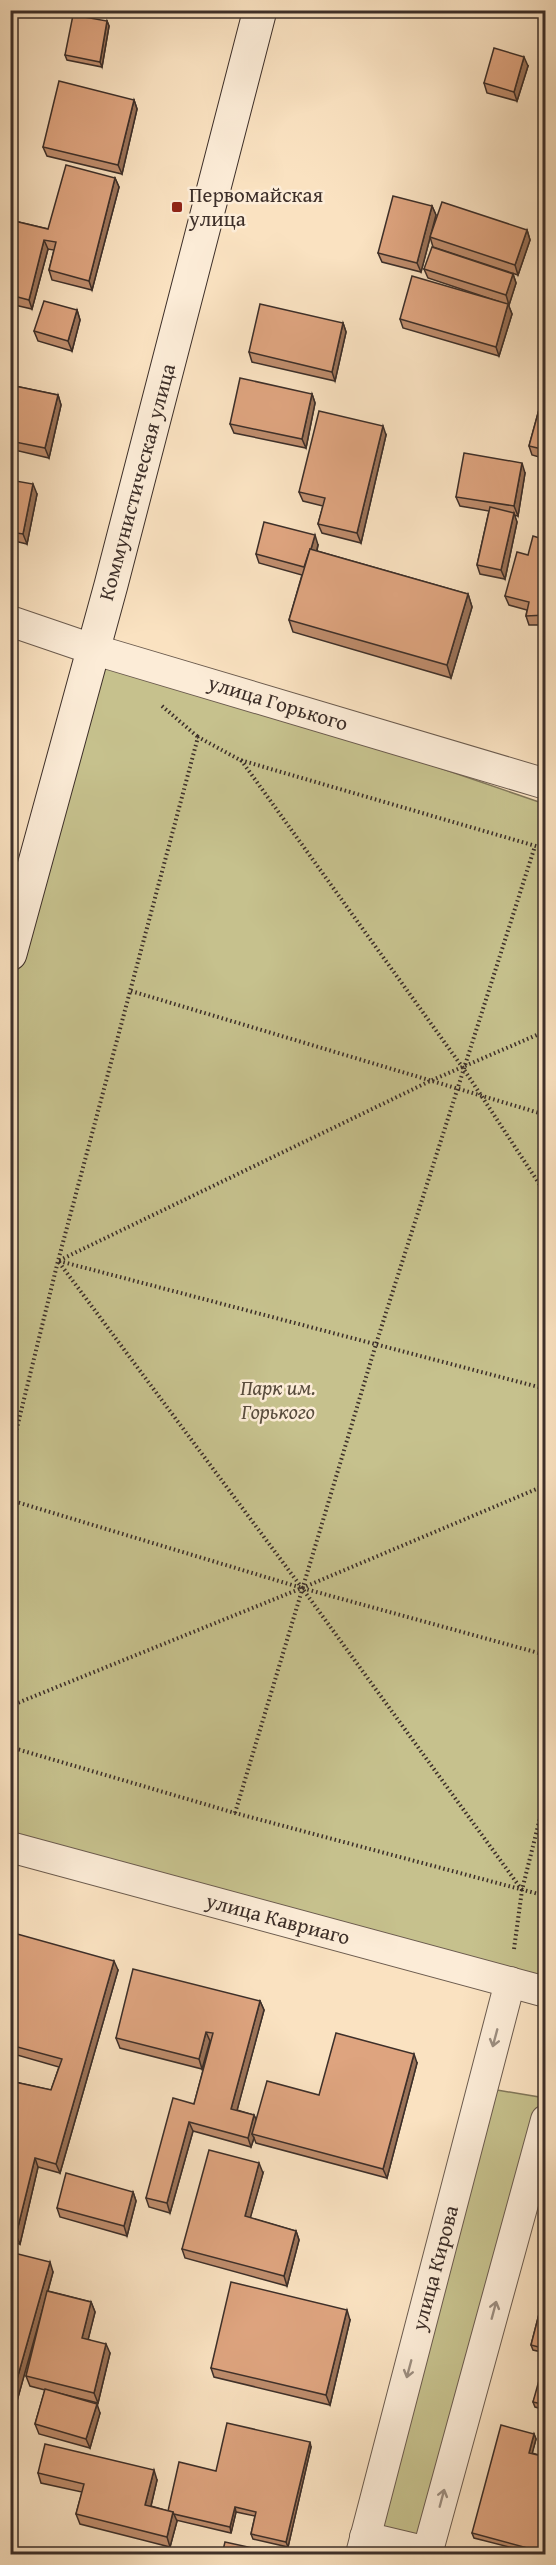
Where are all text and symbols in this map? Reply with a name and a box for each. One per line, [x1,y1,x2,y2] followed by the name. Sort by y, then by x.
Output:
[188,179,323,234] place label: Первомайская улица
[170,200,184,214] marker: Первомайская улица
[90,360,183,604] street label: Коммунистическая улица
[203,666,352,739] street label: улица Горького
[240,1372,316,1427] park label: Парк им. Горького
[202,1884,354,1953] street label: улица Кавриаго
[489,2029,501,2048] one-way arrow
[403,2202,466,2335] street label: улица Кирова
[488,2301,500,2320] one-way arrow
[403,2360,414,2379] one-way arrow
[437,2489,448,2508] one-way arrow

